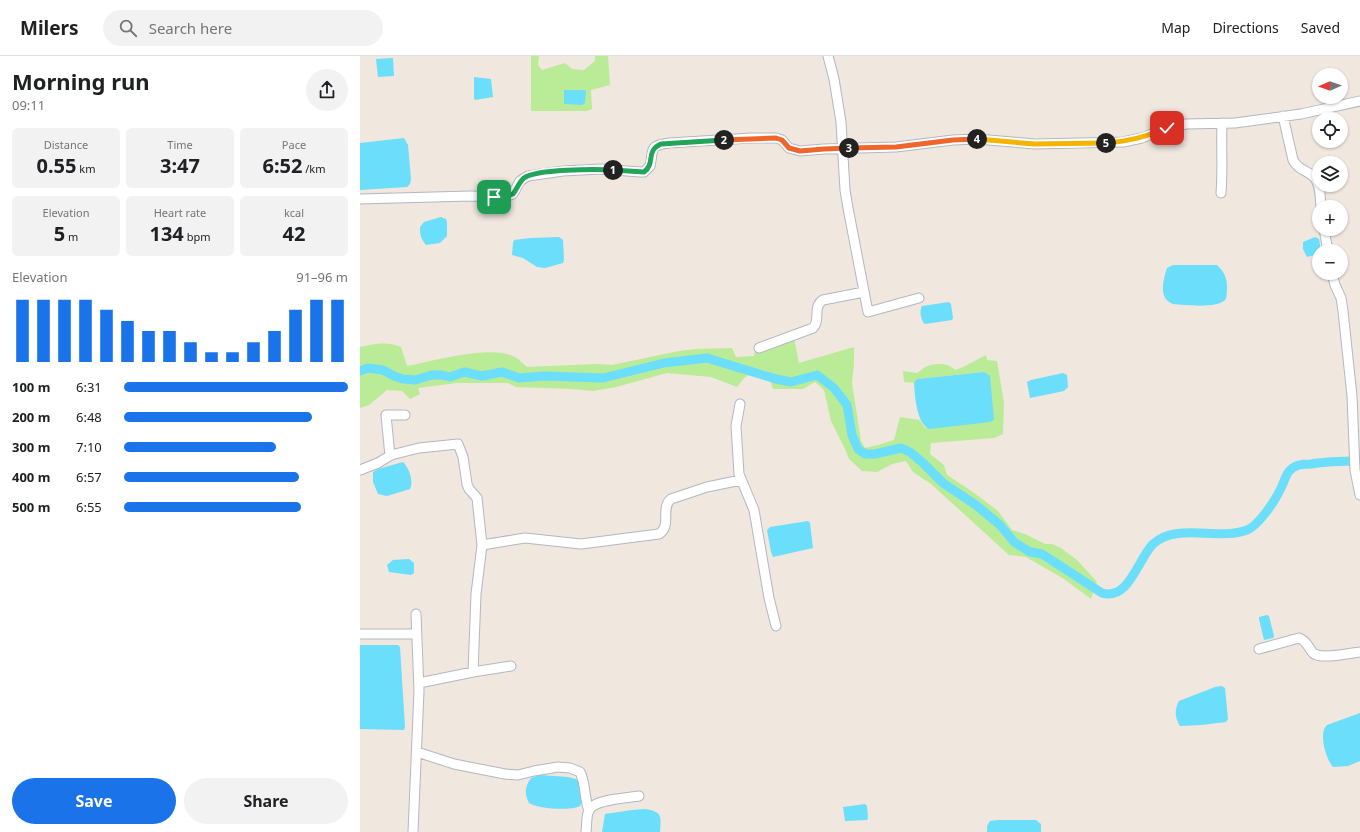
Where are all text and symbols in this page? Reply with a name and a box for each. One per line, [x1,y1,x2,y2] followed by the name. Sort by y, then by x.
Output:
[103,10,383,46] search box
[20,15,79,41] text: Milers
[117,17,139,39] icon: search
[149,18,232,38] text: Search here
[1161,18,1190,37] text: Map
[1212,18,1279,37] text: Directions
[1301,18,1340,37] text: Saved
[12,66,150,96] text: Morning run
[1312,68,1348,104] north arrow
[1312,68,1348,280] map controls
[306,69,348,111] button: share
[12,96,45,114] text: 09:11
[1150,111,1184,145] pin
[1312,112,1348,148] button: locate
[1156,117,1178,139] icon: check
[967,129,987,149] pin: 4
[714,130,734,150] pin: 2
[974,131,980,146] text: 4
[721,132,727,147] text: 2
[1096,133,1116,153] pin: 5
[1103,135,1109,150] text: 5
[44,137,88,152] text: Distance
[167,137,193,152] text: Time
[282,137,306,152] text: Pace
[839,138,859,158] pin: 3
[846,140,852,155] text: 3
[37,152,76,179] text: 0.55
[160,152,200,179] text: 3:47
[262,152,302,179] text: 6:52
[1312,156,1348,192] button: layers
[603,160,623,180] pin: 1
[76,161,95,176] text: km
[302,161,326,176] text: /km
[610,162,616,177] text: 1
[477,180,511,214] pin
[483,186,505,208] icon: arrive
[1312,200,1348,236] button: +
[43,205,89,220] text: Elevation
[154,205,206,220] text: Heart rate
[284,205,304,220] text: kcal
[54,220,65,247] text: 5
[149,220,184,247] text: 134
[283,220,305,247] text: 42
[65,229,78,244] text: m
[184,229,211,244] text: bpm
[1312,244,1348,280] button: −
[12,268,68,286] text: Elevation
[296,268,348,286] text: 91–96 m
[12,378,50,396] text: 100 m
[76,378,102,396] text: 6:31
[12,408,50,426] text: 200 m
[76,408,102,426] text: 6:48
[12,438,50,456] text: 300 m
[76,438,102,456] text: 7:10
[12,468,50,486] text: 400 m
[76,468,102,486] text: 6:57
[12,498,50,516] text: 500 m
[76,498,102,516] text: 6:55
[12,778,176,824] button: Save
[184,778,348,824] button: Share

